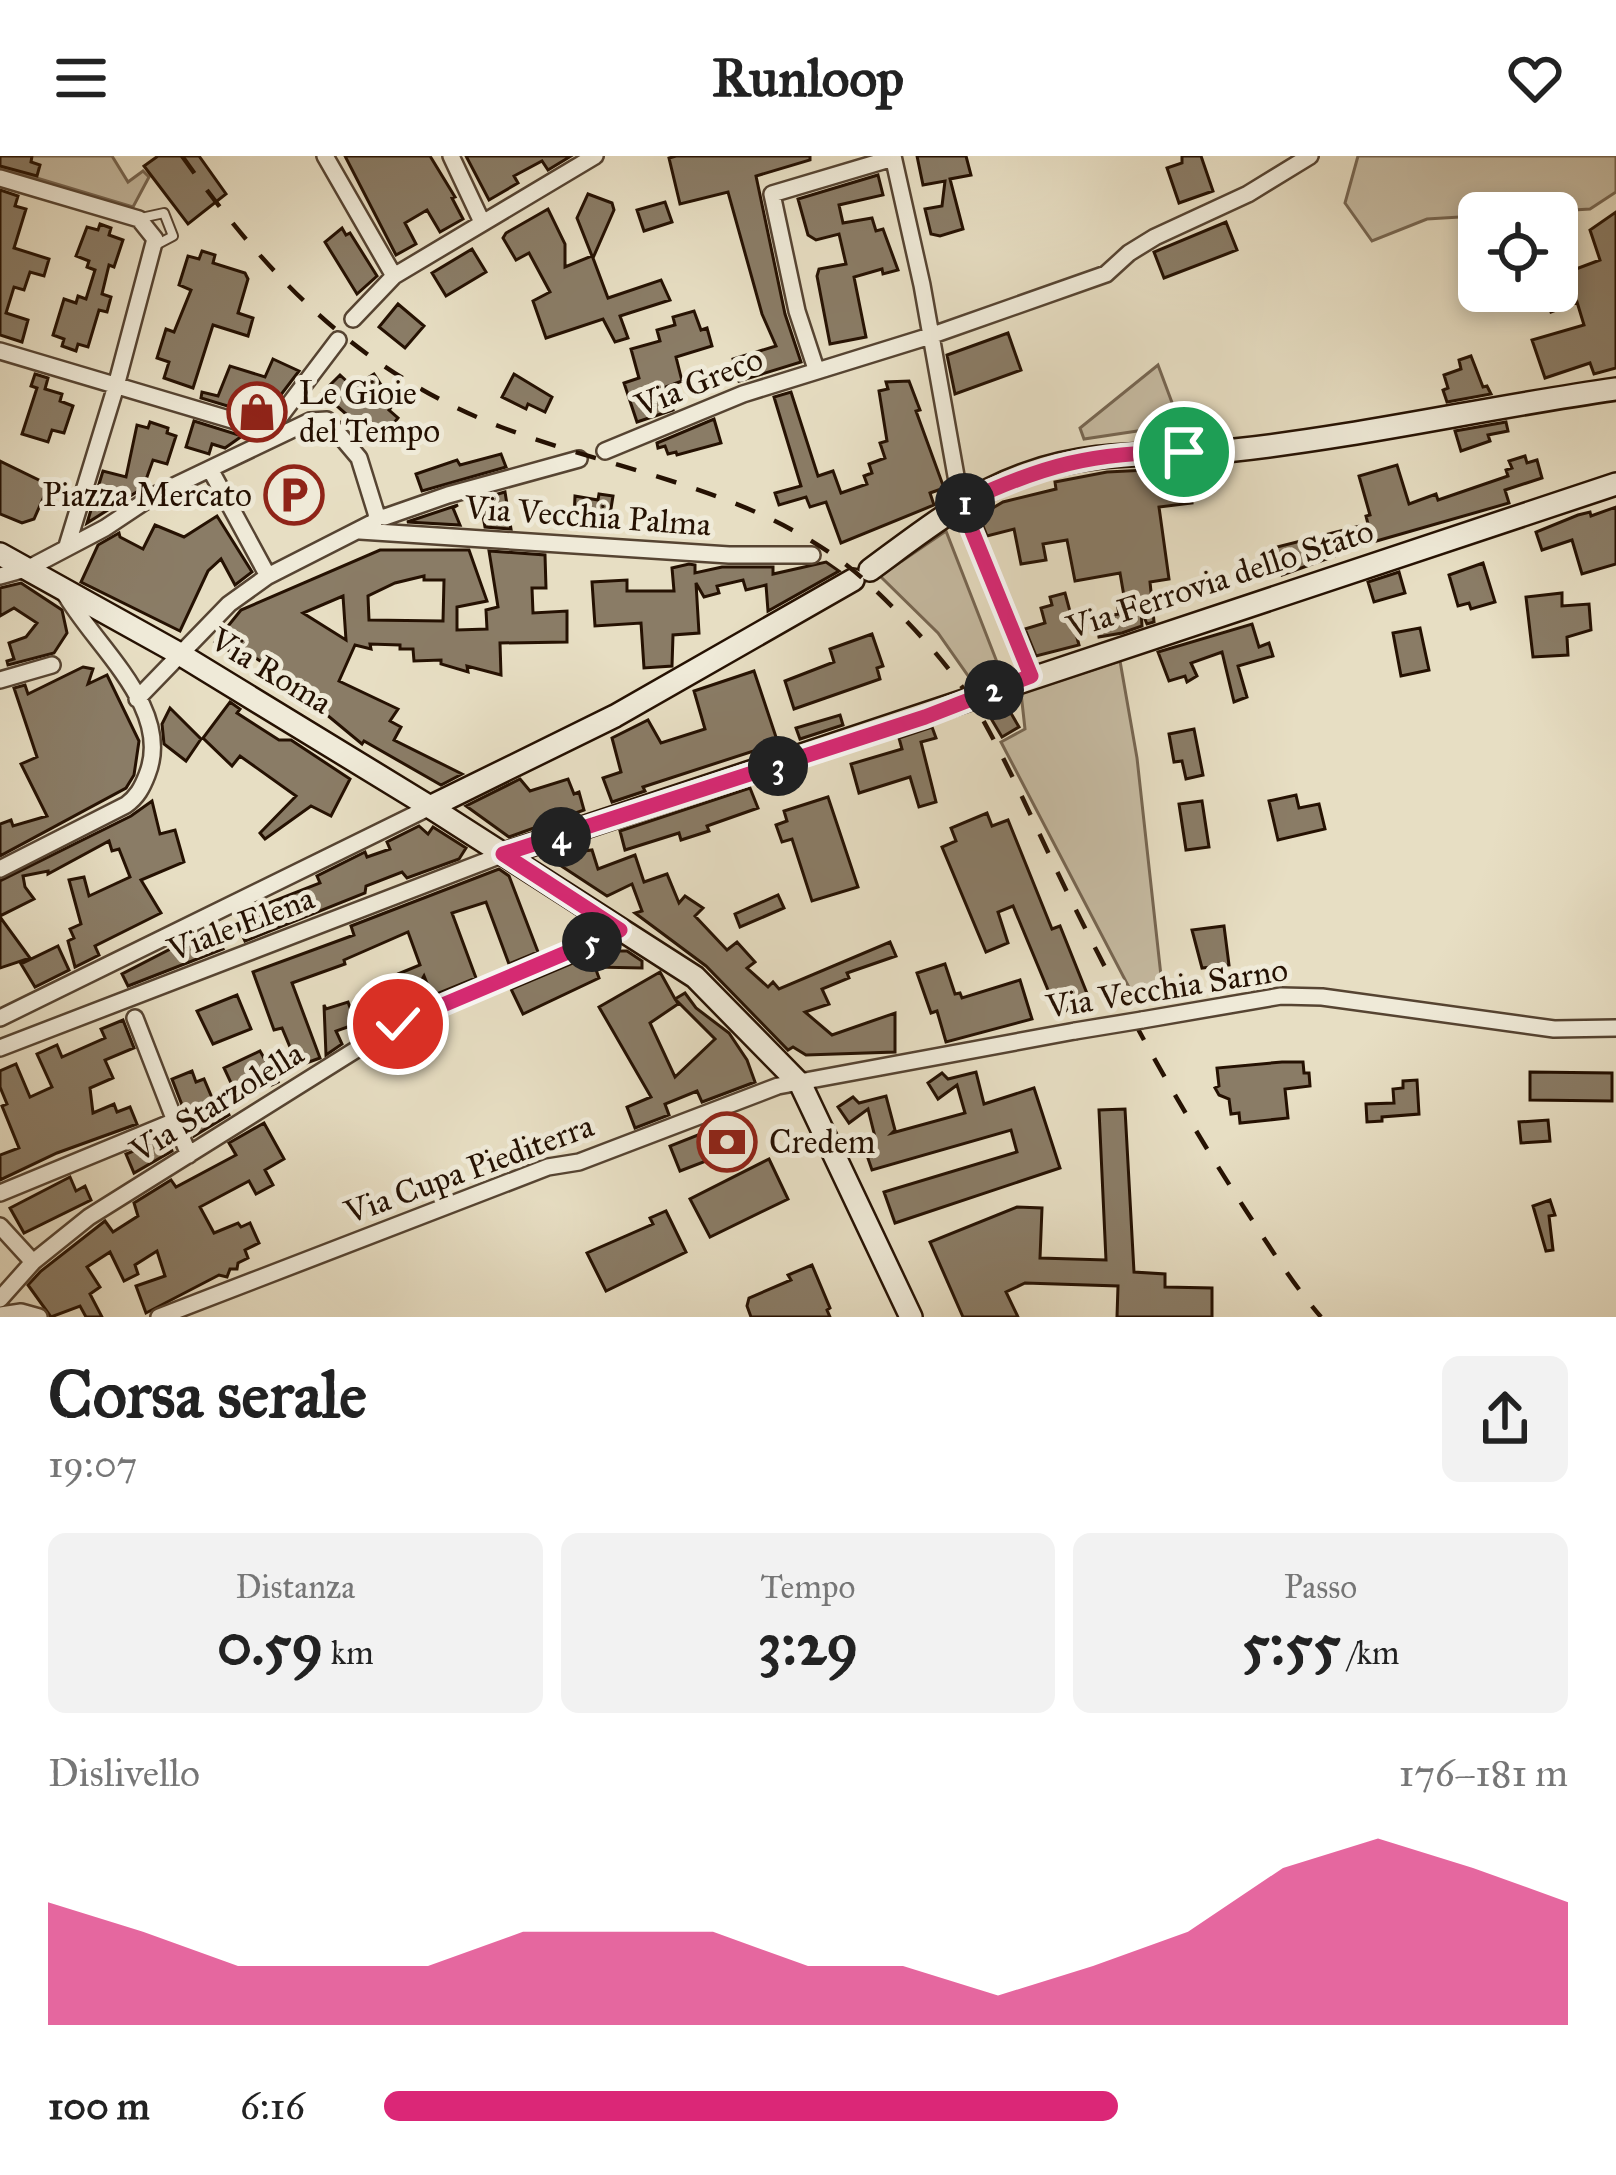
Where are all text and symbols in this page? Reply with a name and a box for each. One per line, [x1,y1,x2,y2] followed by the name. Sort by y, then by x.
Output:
[48,45,114,111] icon: menu
[712,45,904,111] text: Runloop
[1502,45,1568,111] icon: heart
[1458,192,1578,312] map controls
[1458,192,1578,312] button: locate
[629,338,769,426] street label: Via Greco
[299,373,440,451] place label: Le Gioie del Tempo
[226,381,288,443] shop icon: Le Gioie del Tempo
[1133,401,1235,503] pin
[1151,419,1217,485] icon: arrive
[263,464,325,526] parking icon: Piazza Mercato
[935,473,995,533] pin: 1
[42,475,252,515] place label: Piazza Mercato
[958,483,972,523] text: 1
[463,487,712,545] street label: Via Vecchia Palma
[1061,511,1378,648] street label: Via Ferrovia dello Stato
[202,619,339,723] street label: Via Roma
[964,660,1024,720] pin: 2
[986,670,1002,710] text: 2
[748,736,808,796] pin: 3
[771,746,785,786] text: 3
[531,807,591,867] pin: 4
[552,817,570,857] text: 4
[161,878,320,971] street label: Viale Elena
[562,912,622,972] pin: 5
[584,922,600,962] text: 5
[1043,949,1290,1027] street label: Via Vecchia Sarno
[347,973,449,1075] pin
[365,991,431,1057] icon: check
[122,1033,311,1172] street label: Via Starzolella
[338,1105,599,1233] street label: Via Cupa Piediterra
[696,1111,758,1173] bank icon: Credem
[769,1122,876,1162] place label: Credem
[48,1354,367,1435] text: Corsa serale
[1442,1356,1568,1482] button: share
[48,1440,137,1488] text: 19:07
[235,1567,355,1607] text: Distanza
[761,1567,855,1607] text: Tempo
[1284,1567,1357,1607] text: Passo
[217,1607,324,1680] text: 0.59
[758,1607,858,1680] text: 3:29
[1242,1607,1341,1680] text: 5:55
[324,1633,374,1673] text: km
[1341,1633,1400,1673] text: /km
[48,1749,200,1797] text: Dislivello
[1399,1749,1568,1797] text: 176–181 m
[48,2082,150,2130] text: 100 m
[240,2082,305,2130] text: 6:16

